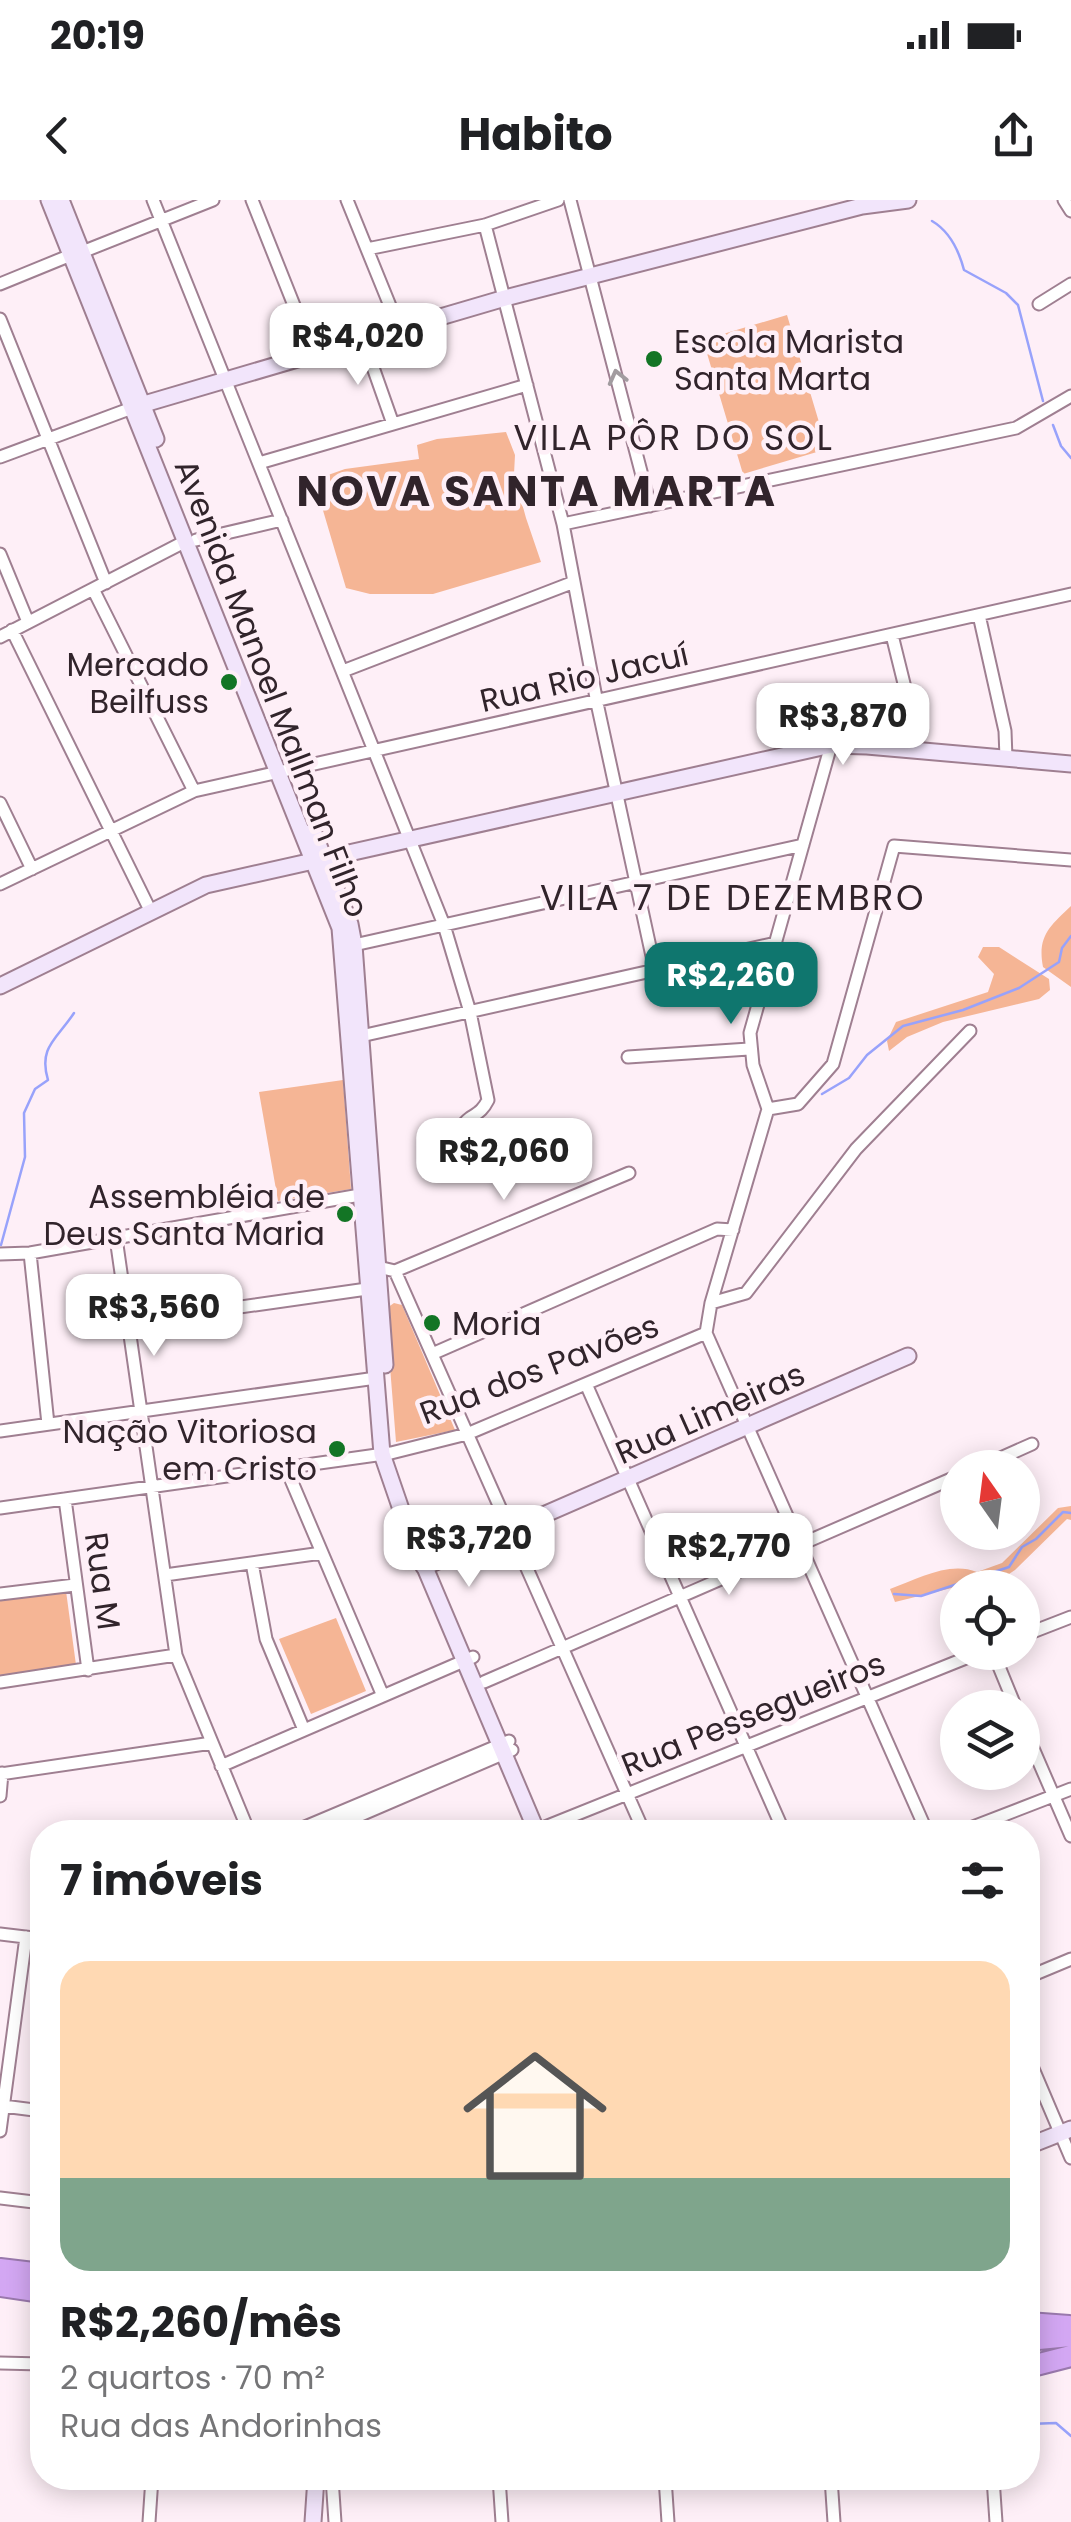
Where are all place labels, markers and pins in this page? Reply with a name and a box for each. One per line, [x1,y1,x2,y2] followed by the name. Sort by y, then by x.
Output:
[266,303,450,388] pin: R$4,020
[674,319,904,401] place label: Escola Marista Santa Marta
[643,348,665,370] marker: Escola Marista Santa Marta
[67,642,209,724] place label: Mercado Beilfuss
[218,671,240,693] marker: Mercado Beilfuss
[751,683,935,768] pin: R$3,870
[639,942,823,1027] pin: R$2,260
[412,1118,596,1203] pin: R$2,060
[43,1174,325,1256] place label: Assembléia de Deus Santa Maria
[334,1203,356,1225] marker: Assembléia de Deus Santa Maria
[62,1274,246,1359] pin: R$3,560
[452,1301,541,1346] place label: Moria
[421,1312,443,1334] marker: Moria
[63,1409,317,1491] place label: Nação Vitoriosa em Cristo
[326,1438,348,1460] marker: Nação Vitoriosa em Cristo
[377,1505,561,1590] pin: R$3,720
[637,1513,821,1598] pin: R$2,770

